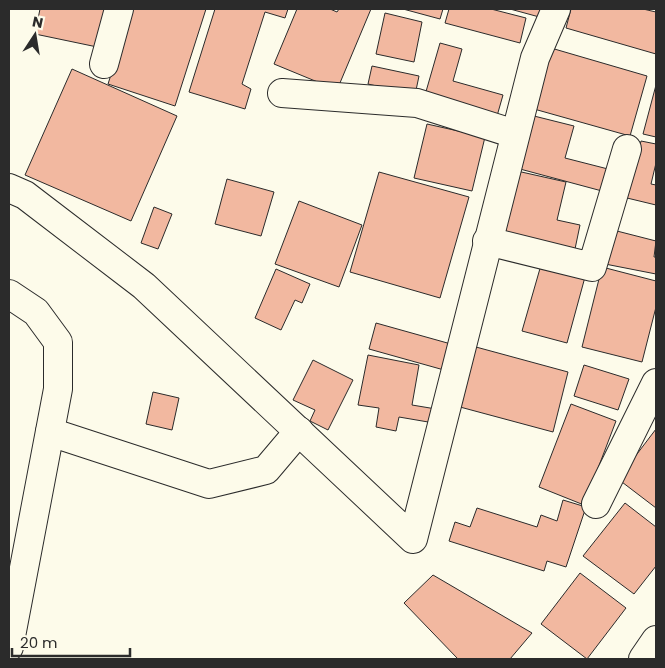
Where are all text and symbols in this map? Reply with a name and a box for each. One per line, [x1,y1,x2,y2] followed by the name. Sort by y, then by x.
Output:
[10,10,60,60] north arrow
[30,11,45,33] text: N
[12,626,130,658] scale bar
[20,632,58,653] text: 20 m

